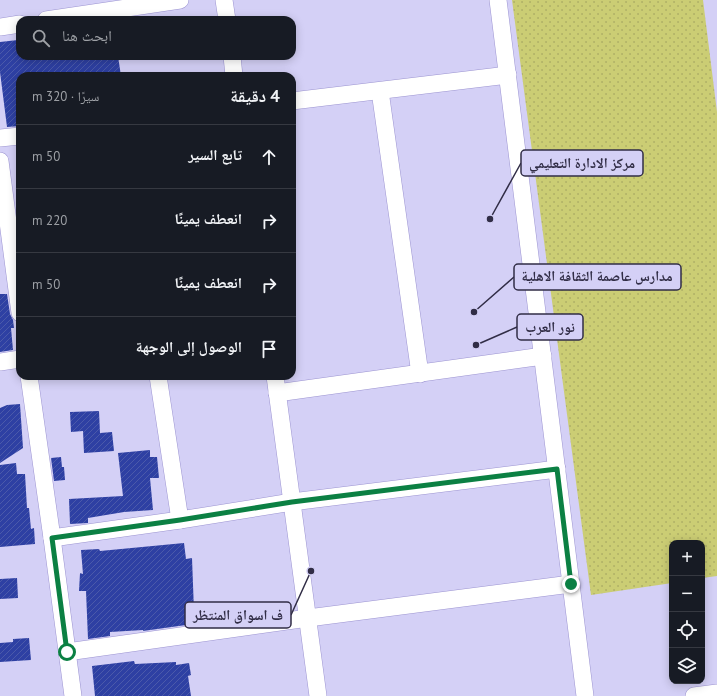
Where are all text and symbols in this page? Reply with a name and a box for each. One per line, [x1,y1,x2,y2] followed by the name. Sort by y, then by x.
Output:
[16,16,296,60] search box
[62,26,112,45] text: ابحث هنا
[30,27,52,49] icon: search
[230,85,280,107] text: 4 دقيقة
[32,88,99,105] text: سيرًا · 320 m
[188,145,242,164] text: تابع السير
[258,146,280,168] icon: ahead
[32,148,60,165] text: 50 m
[521,150,643,176] callout: مركز الادارة التعليمي
[529,154,635,174] text: مركز الادارة التعليمي
[175,209,242,228] text: انعطف يمينًا
[258,210,280,232] icon: right
[32,212,67,229] text: 220 m
[514,264,681,290] callout: مدارس عاصمة الثقافة الاهلية
[521,267,673,285] text: مدارس عاصمة الثقافة الاهلية
[175,273,242,292] text: انعطف يمينًا
[258,274,280,296] icon: right
[32,276,60,293] text: 50 m
[517,314,583,340] callout: نور العرب
[525,318,575,336] text: نور العرب
[136,337,242,356] text: الوصول إلى الوجهة
[258,338,280,360] icon: arrive
[669,540,705,684] map controls
[669,540,705,576] button: +
[562,575,580,593] route end
[669,576,705,612] button: −
[185,602,291,628] callout: ف اسواق المنتظر
[192,606,283,624] text: ف اسواق المنتظر
[669,612,705,648] button: locate
[58,643,76,661] route start
[669,648,705,684] button: layers

